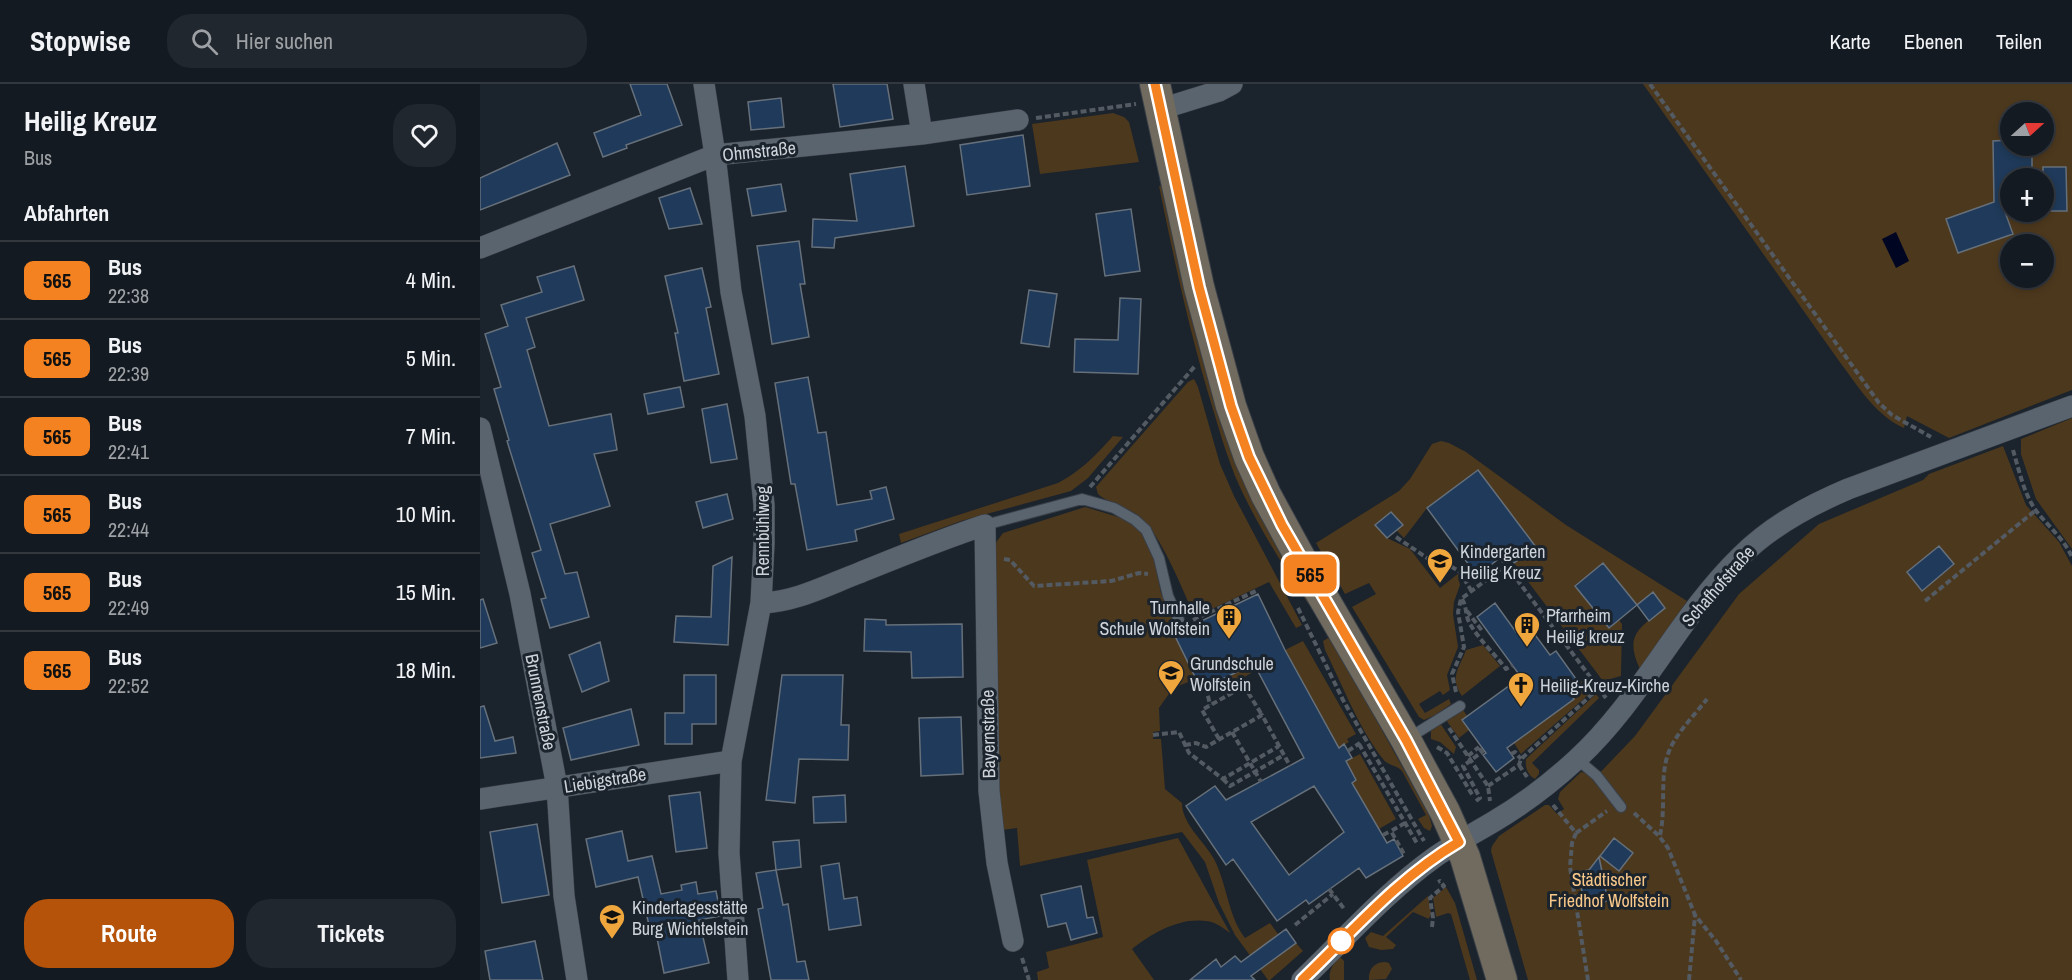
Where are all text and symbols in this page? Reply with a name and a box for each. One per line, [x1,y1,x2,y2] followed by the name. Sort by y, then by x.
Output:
[167,14,587,68] search box
[30,22,131,60] text: Stopwise
[188,25,221,58] icon: search
[236,26,333,56] text: Hier suchen
[1830,27,1871,56] text: Karte
[1904,27,1963,56] text: Ebenen
[1996,27,2042,56] text: Teilen
[24,102,157,140] text: Heilig Kreuz
[2000,102,2054,156] north arrow
[2000,102,2054,288] map controls
[393,104,456,167] button: heart
[721,135,797,167] street label: Ohmstraße
[24,144,52,171] text: Bus
[2000,168,2054,222] button: +
[24,198,109,228] text: Abfahrten
[2000,234,2054,288] button: −
[108,252,142,282] text: Bus
[406,265,456,295] text: 4 Min.
[43,266,71,295] text: 565
[108,282,149,309] text: 22:38
[108,330,142,360] text: Bus
[406,343,456,373] text: 5 Min.
[43,344,71,373] text: 565
[108,360,149,387] text: 22:39
[108,408,142,438] text: Bus
[406,421,456,451] text: 7 Min.
[43,422,71,451] text: 565
[108,438,149,465] text: 22:41
[750,485,775,576] street label: Rennbühlweg
[108,486,142,516] text: Bus
[396,499,456,529] text: 10 Min.
[43,500,71,529] text: 565
[108,516,149,543] text: 22:44
[1460,539,1545,585] place label: Kindergarten Heilig Kreuz
[1676,540,1760,632] street label: Schafhofstraße
[1425,546,1455,584] school or university icon: Kindergarten Heilig Kreuz
[1276,554,1344,594] line badge: 565
[1296,560,1324,589] text: 565
[108,564,142,594] text: Bus
[396,577,456,607] text: 15 Min.
[43,578,71,607] text: 565
[108,594,149,621] text: 22:49
[1099,595,1210,641] place label: Turnhalle Schule Wolfstein
[1214,602,1244,640] building icon: Turnhalle Schule Wolfstein
[1546,603,1625,649] place label: Pfarrheim Heilig kreuz
[1512,610,1542,648] building icon: Pfarrheim Heilig kreuz
[108,642,142,672] text: Bus
[1190,651,1274,697] place label: Grundschule Wolfstein
[519,652,563,752] street label: Brunnenstraße
[396,655,456,685] text: 18 Min.
[43,656,71,685] text: 565
[1156,658,1186,696] school or university icon: Grundschule Wolfstein
[1506,670,1536,708] church icon: Heilig-Kreuz-Kirche
[108,672,149,699] text: 22:52
[1540,673,1670,698] place label: Heilig-Kreuz-Kirche
[975,689,1001,779] street label: Bayernstraße
[562,761,648,799] street label: Liebigstraße
[1549,867,1669,913] park label: Städtischer Friedhof Wolfstein
[632,895,749,941] place label: Kindertagesstätte Burg Wichtelstein
[24,899,234,968] button: Route
[246,899,456,968] button: Tickets
[597,902,627,940] school or university icon: Kindertagesstätte Burg Wichtelstein
[1328,928,1354,954] unlabelled marker

